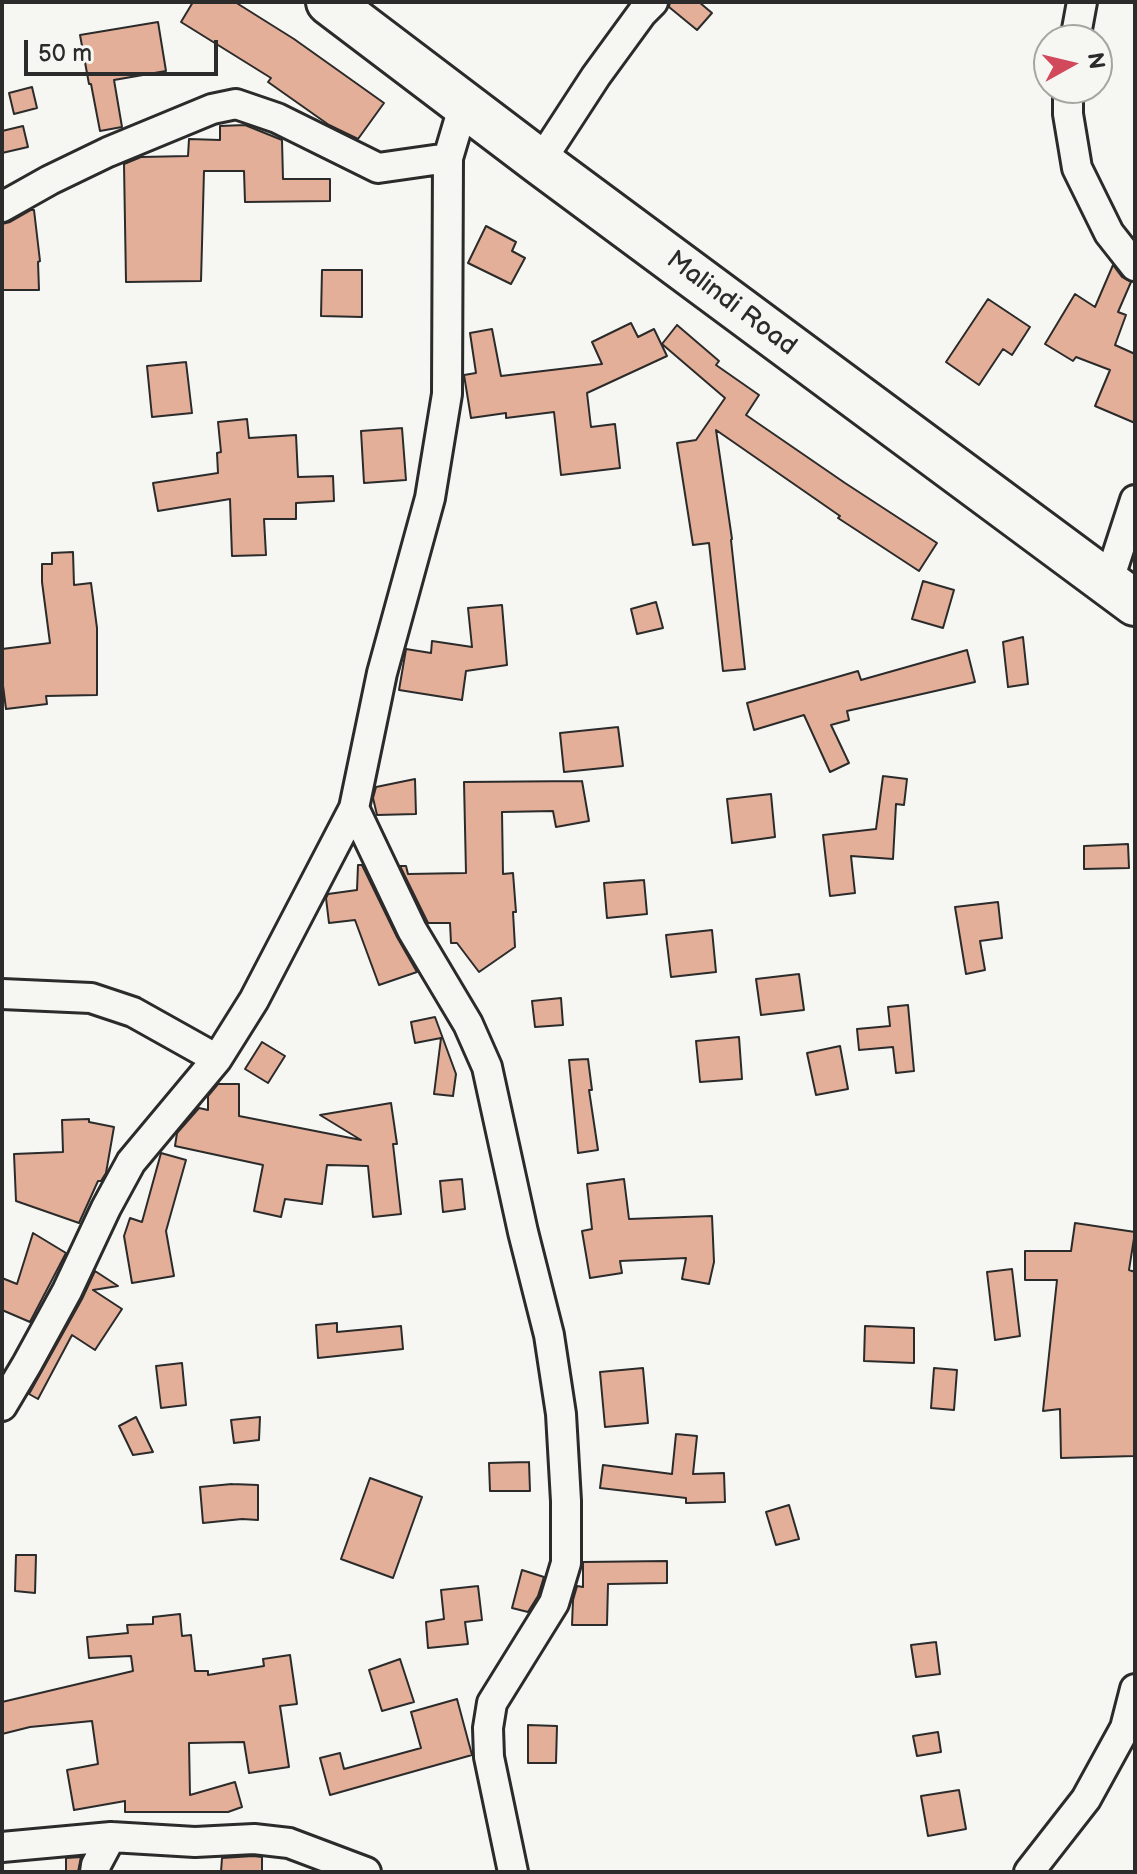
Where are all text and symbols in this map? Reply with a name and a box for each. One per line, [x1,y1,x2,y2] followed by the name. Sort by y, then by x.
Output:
[28,24,222,74] scale bar
[1033,24,1113,104] north arrow
[38,39,92,68] text: 50 m
[1081,51,1110,71] text: N
[660,245,802,363] street label: Malindi Road

